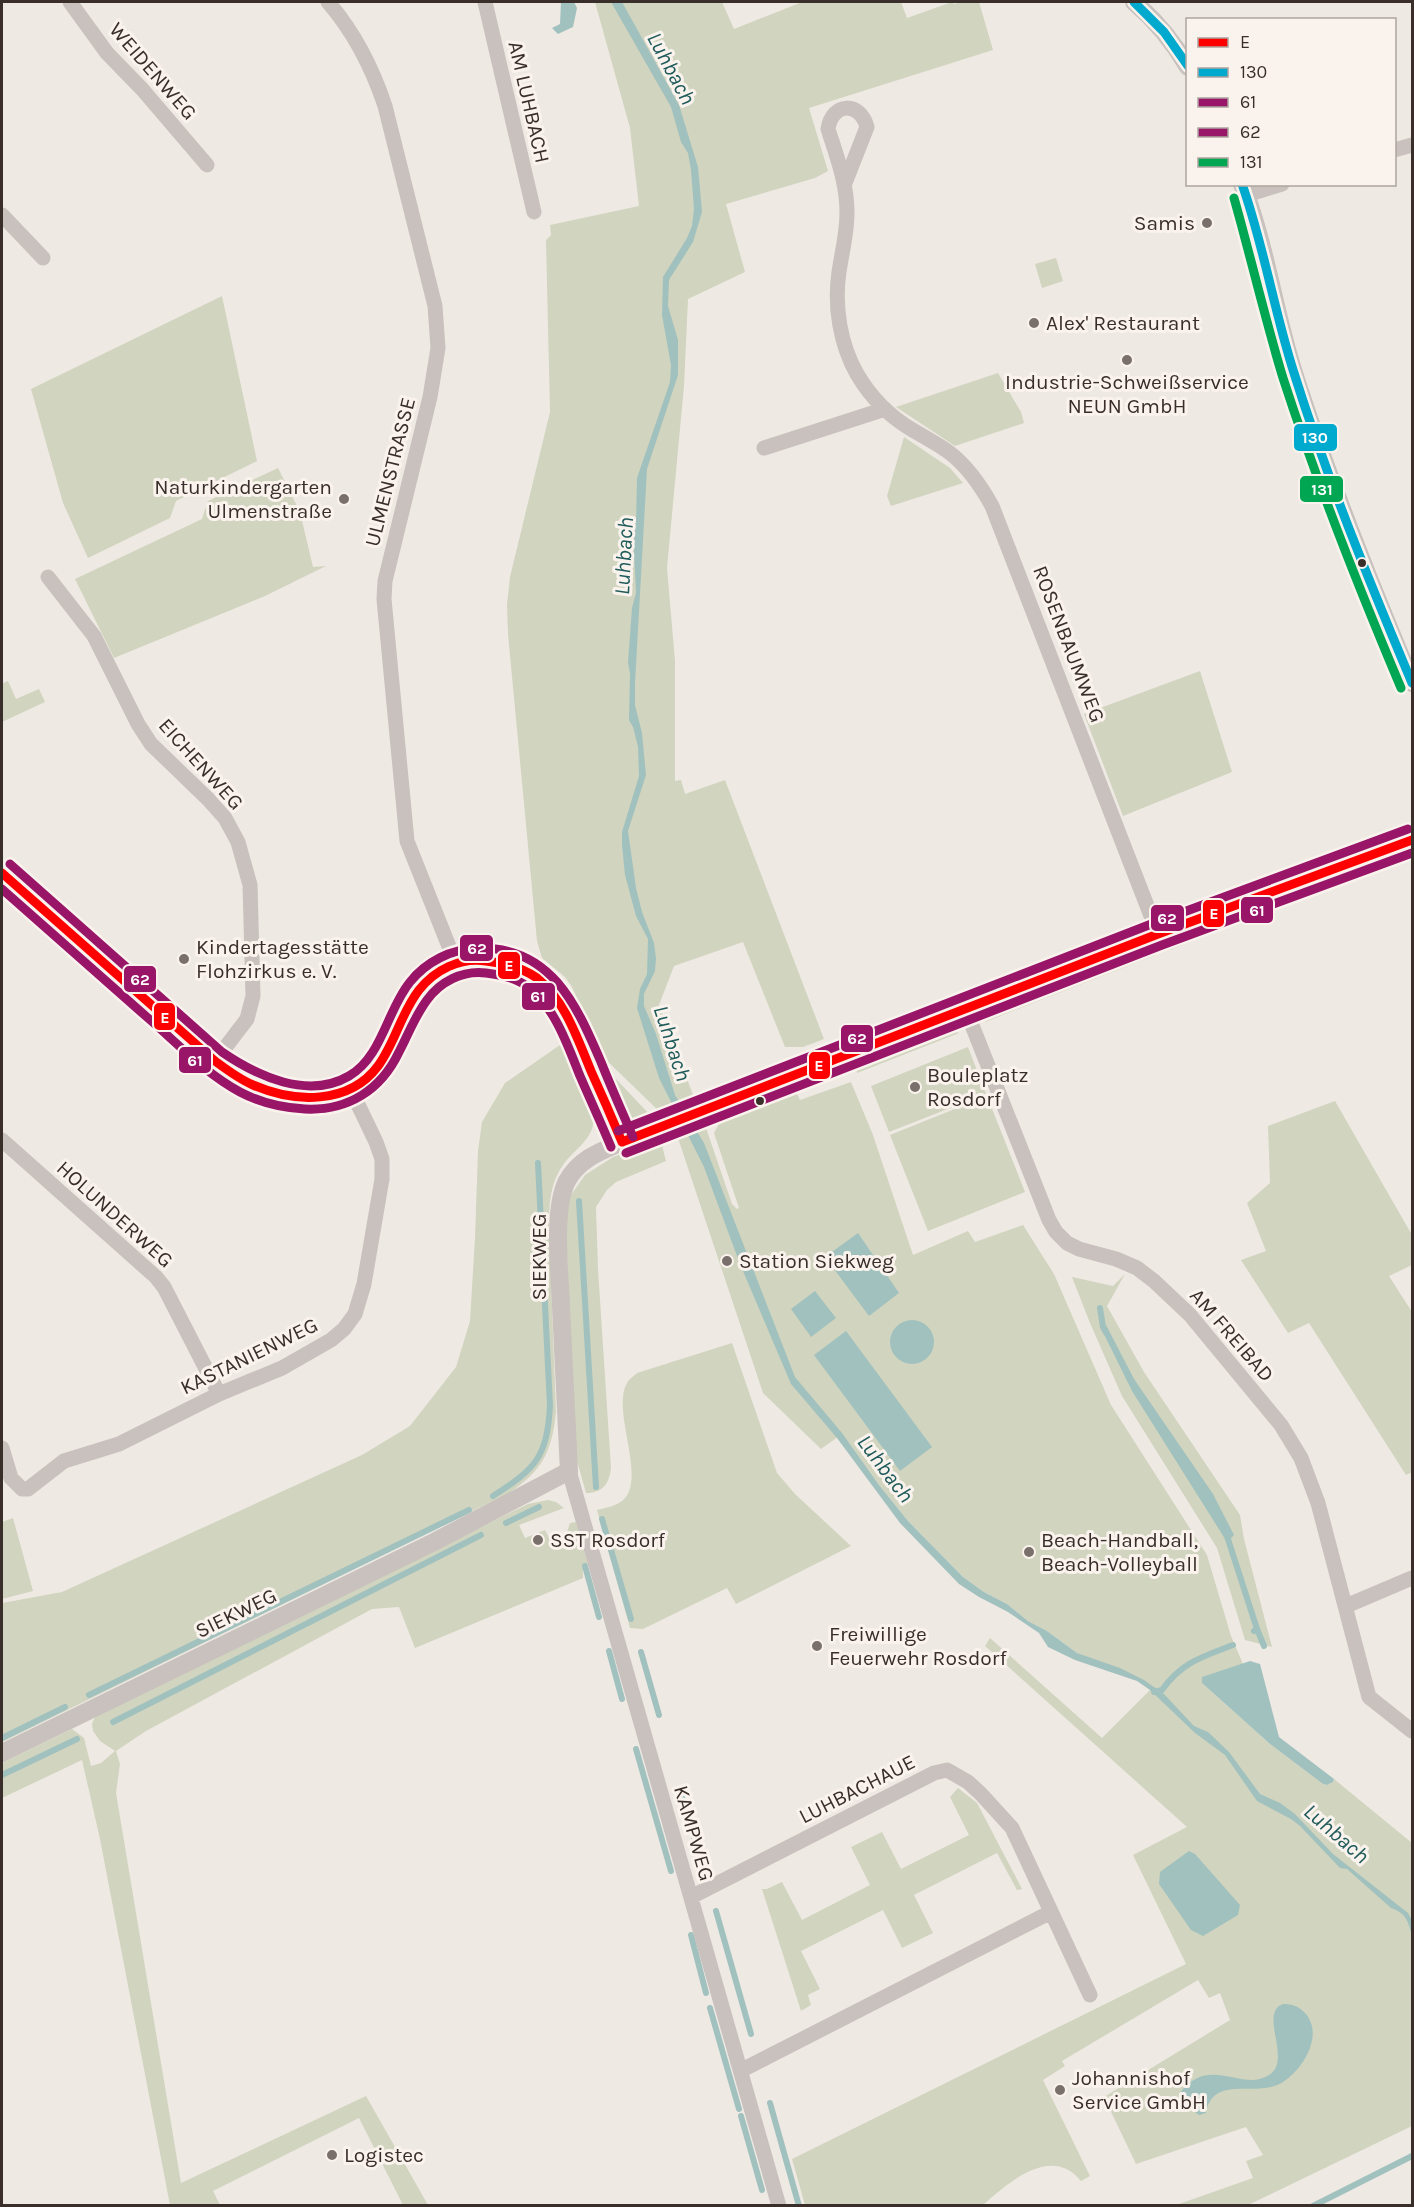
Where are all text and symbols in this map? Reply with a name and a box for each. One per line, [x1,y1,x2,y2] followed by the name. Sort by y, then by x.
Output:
[104,18,202,124] street label: WEIDENWEG
[1186,18,1396,186] legend
[641,28,701,109] water label: Luhbach
[1240,31,1250,53] text: E
[503,39,555,165] street label: AM LUHBACH
[1240,61,1267,83] text: 130
[1240,91,1256,113] text: 61
[1240,121,1261,143] text: 62
[1240,151,1263,173] text: 131
[1134,211,1195,235] place label: Samis
[1200,216,1214,230] marker: Samis
[1046,311,1200,335] place label: Alex' Restaurant
[1027,316,1041,330] marker: Alex' Restaurant
[1120,353,1134,367] marker: Industrie-Schweißservice NEUN GmbH
[1005,370,1249,418] place label: Industrie-Schweißservice NEUN GmbH
[360,395,420,549] street label: ULMENSTRASSE
[1293,423,1338,452] line badge: 130
[1302,428,1328,447] text: 130
[154,475,332,523] place label: Naturkindergarten Ulmenstraße
[1299,475,1344,503] line badge: 131
[1311,480,1333,499] text: 131
[337,492,351,506] marker: Naturkindergarten Ulmenstraße
[609,516,639,596] water label: Luhbach
[1356,557,1368,569] unlabelled marker
[1028,562,1110,726] street label: ROSENBAUMWEG
[154,713,248,815] street label: EICHENWEG
[1240,896,1274,924] line badge: 61
[1202,899,1225,928] line badge: E
[1249,901,1265,920] text: 61
[1150,904,1185,932] line badge: 62
[1209,904,1219,923] text: E
[1157,909,1177,928] text: 62
[459,934,494,962] line badge: 62
[196,935,369,983] place label: Kindertagesstätte Flohzirkus e. V.
[467,939,487,958] text: 62
[497,951,521,980] line badge: E
[177,952,191,966] marker: Kindertagesstätte Flohzirkus e. V.
[504,956,514,975] text: E
[123,965,157,993] line badge: 62
[130,970,150,989] text: 62
[521,982,556,1011] line badge: 61
[530,987,546,1006] text: 61
[153,1002,176,1031] line badge: E
[648,1002,696,1084] water label: Luhbach
[160,1008,170,1027] text: E
[840,1024,874,1053] line badge: 62
[847,1029,867,1048] text: 62
[178,1046,212,1074] line badge: 61
[187,1051,203,1070] text: 61
[808,1051,831,1080] line badge: E
[814,1056,824,1075] text: E
[927,1063,1028,1111] place label: Bouleplatz Rosdorf
[908,1080,922,1094] marker: Bouleplatz Rosdorf
[754,1095,766,1107] unlabelled marker
[52,1156,178,1272] street label: HOLUNDERWEG
[527,1213,551,1301] street label: SIEKWEG
[739,1249,894,1273] place label: Station Siekweg
[720,1254,734,1268] marker: Station Siekweg
[1185,1284,1279,1386] street label: AM FREIBAD
[176,1312,322,1400] street label: KASTANIENWEG
[851,1430,919,1508] water label: Luhbach
[550,1528,666,1552] place label: SST Rosdorf
[1041,1528,1198,1576] place label: Beach-Handball, Beach-Volleyball
[531,1533,545,1547] marker: SST Rosdorf
[1022,1545,1036,1559] marker: Beach-Handball, Beach-Volleyball
[192,1583,280,1643] street label: SIEKWEG
[829,1622,1007,1670] place label: Freiwillige Feuerwehr Rosdorf
[810,1639,824,1653] marker: Freiwillige Feuerwehr Rosdorf
[795,1749,919,1829] street label: LUHBACHAUE
[669,1782,719,1884] street label: KAMPWEG
[1298,1798,1374,1869] water label: Luhbach
[1072,2066,1206,2114] place label: Johannishof Service GmbH
[1053,2083,1067,2097] marker: Johannishof Service GmbH
[344,2143,424,2167] place label: Logistec
[325,2148,339,2162] marker: Logistec

